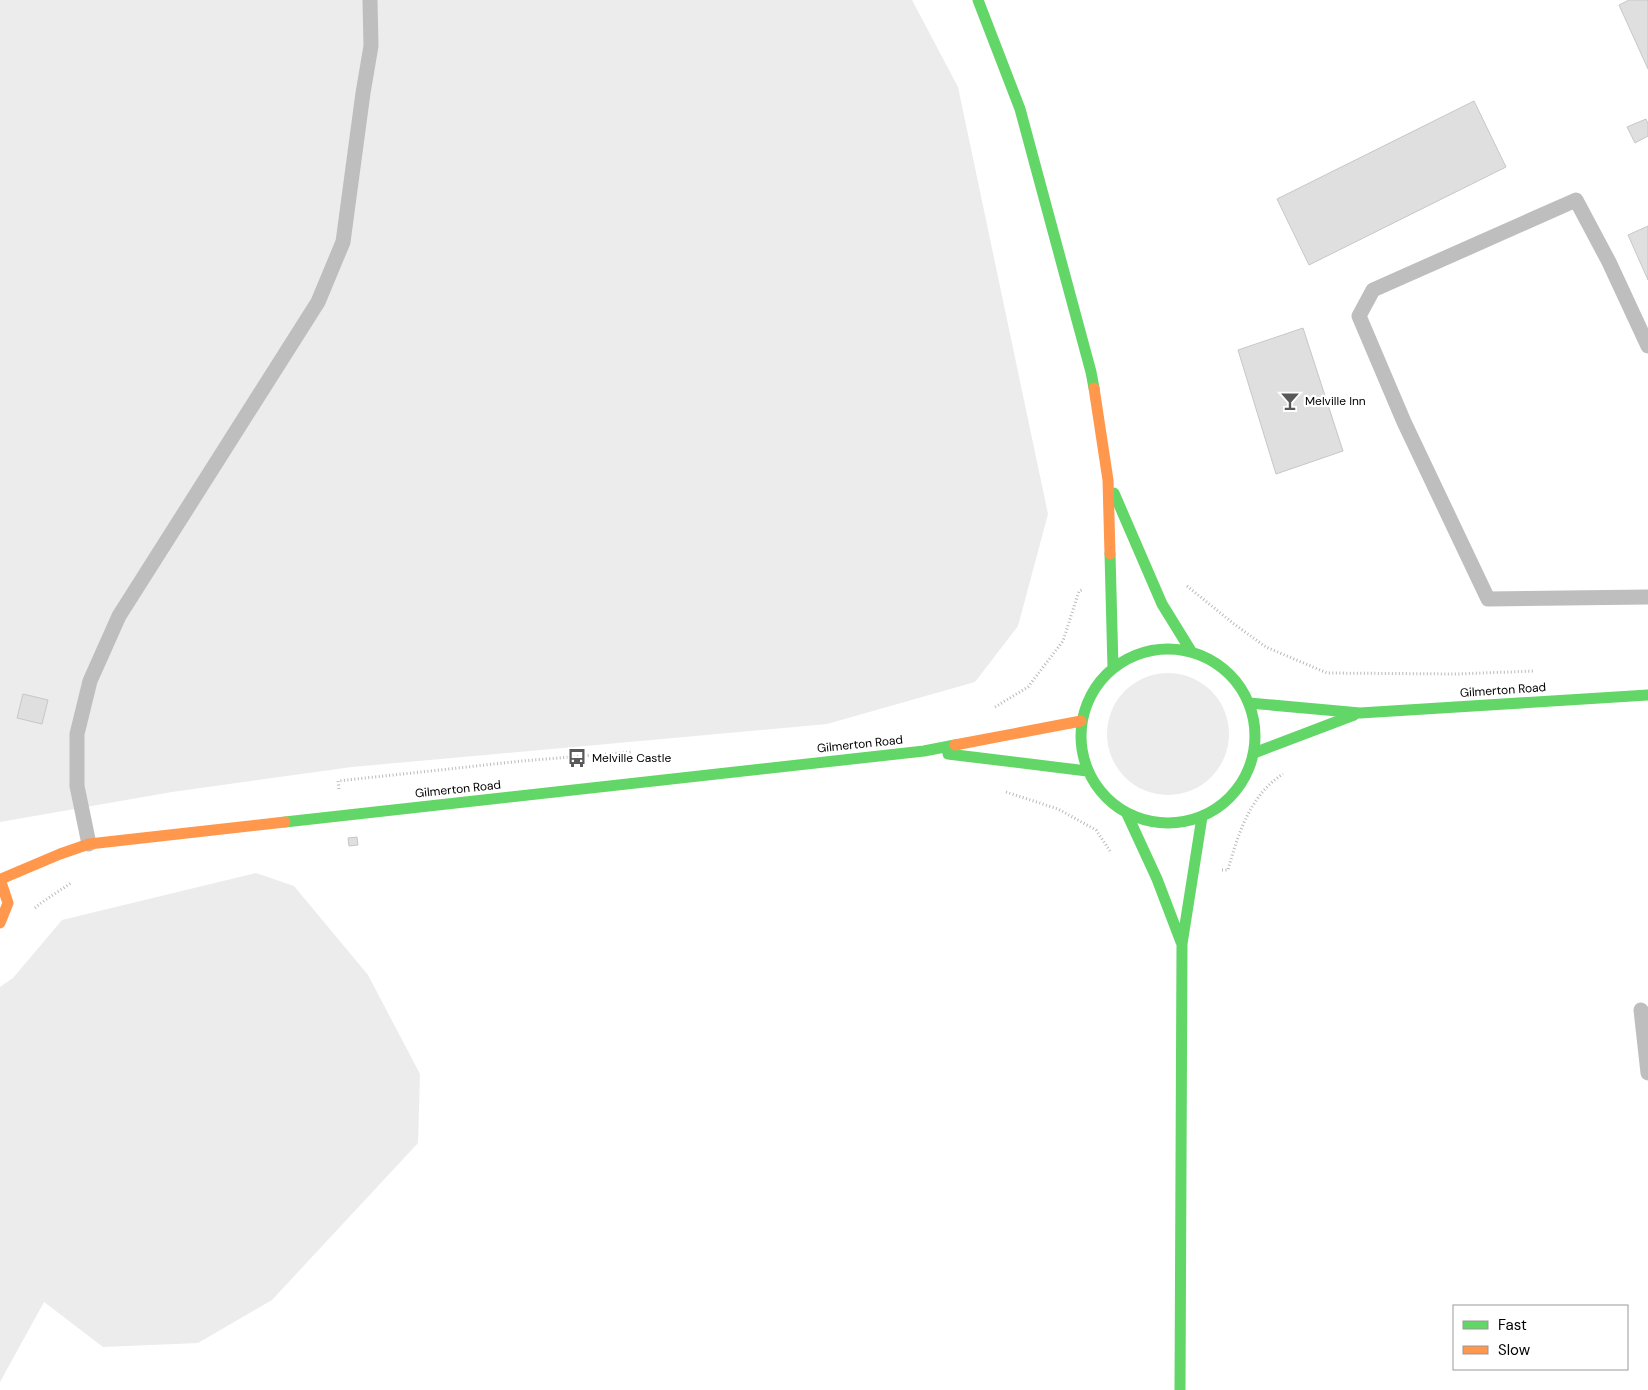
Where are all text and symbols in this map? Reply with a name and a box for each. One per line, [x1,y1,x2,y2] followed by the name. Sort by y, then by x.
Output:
[1279,390,1301,412] bar icon: Melville Inn
[1305,393,1366,409] place label: Melville Inn
[1459,679,1547,701] street label: Gilmerton Road
[816,732,904,756] street label: Gilmerton Road
[566,747,588,769] bus stop icon: Melville Castle
[592,750,671,766] place label: Melville Castle
[414,777,502,801] street label: Gilmerton Road
[1453,1305,1628,1370] legend
[1498,1315,1527,1335] text: Fast
[1498,1340,1531,1360] text: Slow

